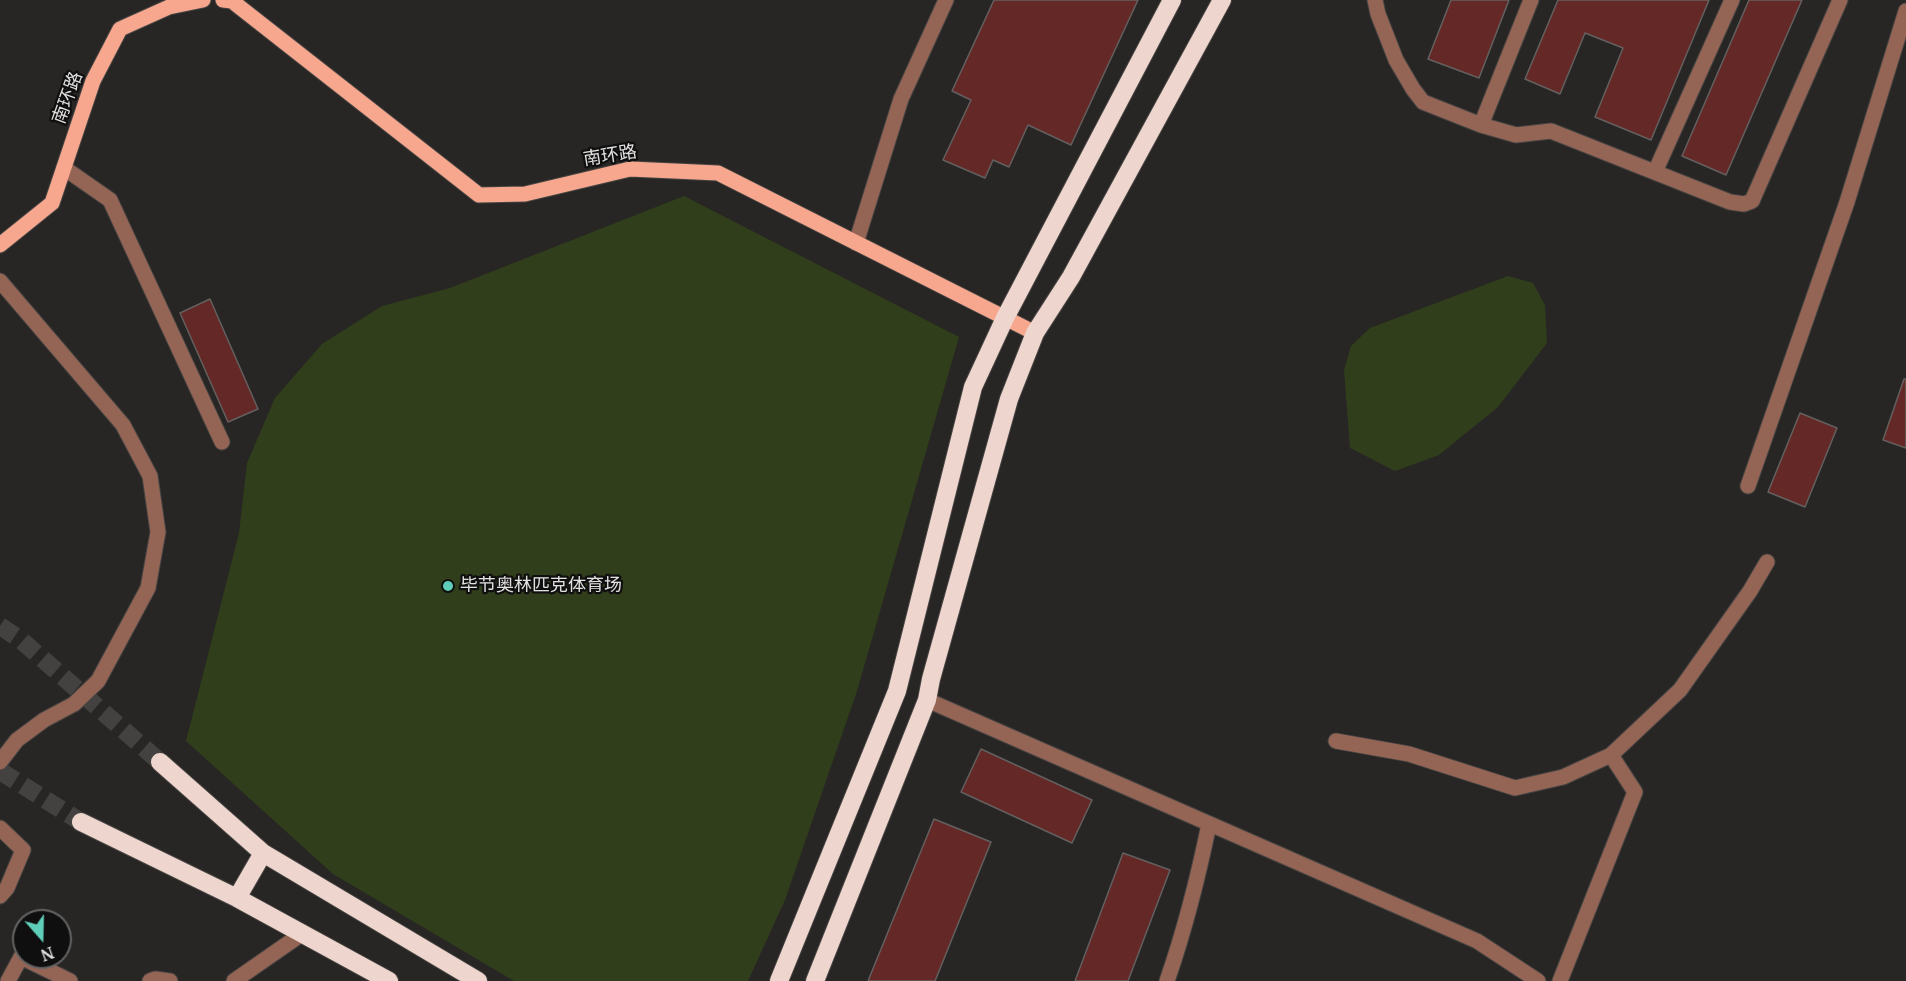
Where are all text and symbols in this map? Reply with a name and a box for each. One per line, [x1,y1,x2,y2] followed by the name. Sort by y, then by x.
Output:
[49,69,87,127] street label: 南环路
[582,141,638,171] street label: 南环路
[460,575,622,597] place label: 毕节奥林匹克体育场
[441,579,455,593] marker: 毕节奥林匹克体育场
[12,909,72,969] north arrow
[38,942,57,967] text: N

